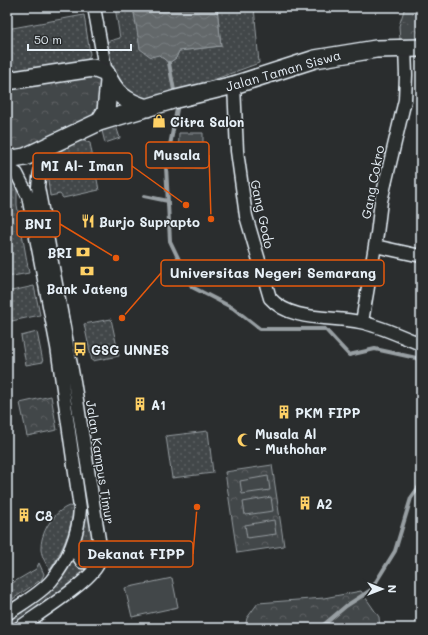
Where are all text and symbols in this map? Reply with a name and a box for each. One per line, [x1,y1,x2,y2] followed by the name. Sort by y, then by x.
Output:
[28,26,131,52] scale bar
[34,31,62,47] text: 50 m
[223,45,343,95] street label: Jalan Taman Siswa
[151,113,167,129] shop icon: Citra Salon
[170,113,244,130] place label: Citra Salon
[146,142,209,168] callout: Musala
[357,143,388,220] street label: Gang Cokro
[153,145,201,164] text: Musala
[33,153,132,179] callout: MI Al- Iman
[41,156,123,175] text: MI Al- Iman
[247,178,279,250] street label: Gang Godo
[17,211,60,237] callout: BNI
[80,213,96,229] restaurant icon: Burjo Suprapto
[99,213,200,230] place label: Burjo Suprapto
[24,214,52,233] text: BNI
[48,244,72,261] place label: BRI
[75,244,91,260] bank icon: BRI
[161,260,384,286] callout: Universitas Negeri Semarang
[79,263,95,279] bank icon: Bank Jateng
[170,263,376,282] text: Universitas Negeri Semarang
[46,280,128,297] place label: Bank Jateng
[72,341,88,357] bus stop icon: GSG UNNES
[91,341,169,358] place label: GSG UNNES
[132,396,148,412] building icon: A1
[151,396,166,413] place label: A1
[83,399,119,525] street label: Jalan Kampus Timur
[276,404,292,420] building icon: PKM FIPP
[295,404,360,421] place label: PKM FIPP
[255,425,327,457] place label: Musala Al - Muthohar
[236,432,252,448] mosque icon: Musala Al - Muthohar
[297,495,313,511] building icon: A2
[316,495,332,512] place label: A2
[16,507,32,523] building icon: C8
[35,507,53,524] place label: C8
[79,541,193,567] callout: Dekanat FIPP
[87,544,185,563] text: Dekanat FIPP
[362,569,402,609] north arrow
[385,585,400,593] text: N

